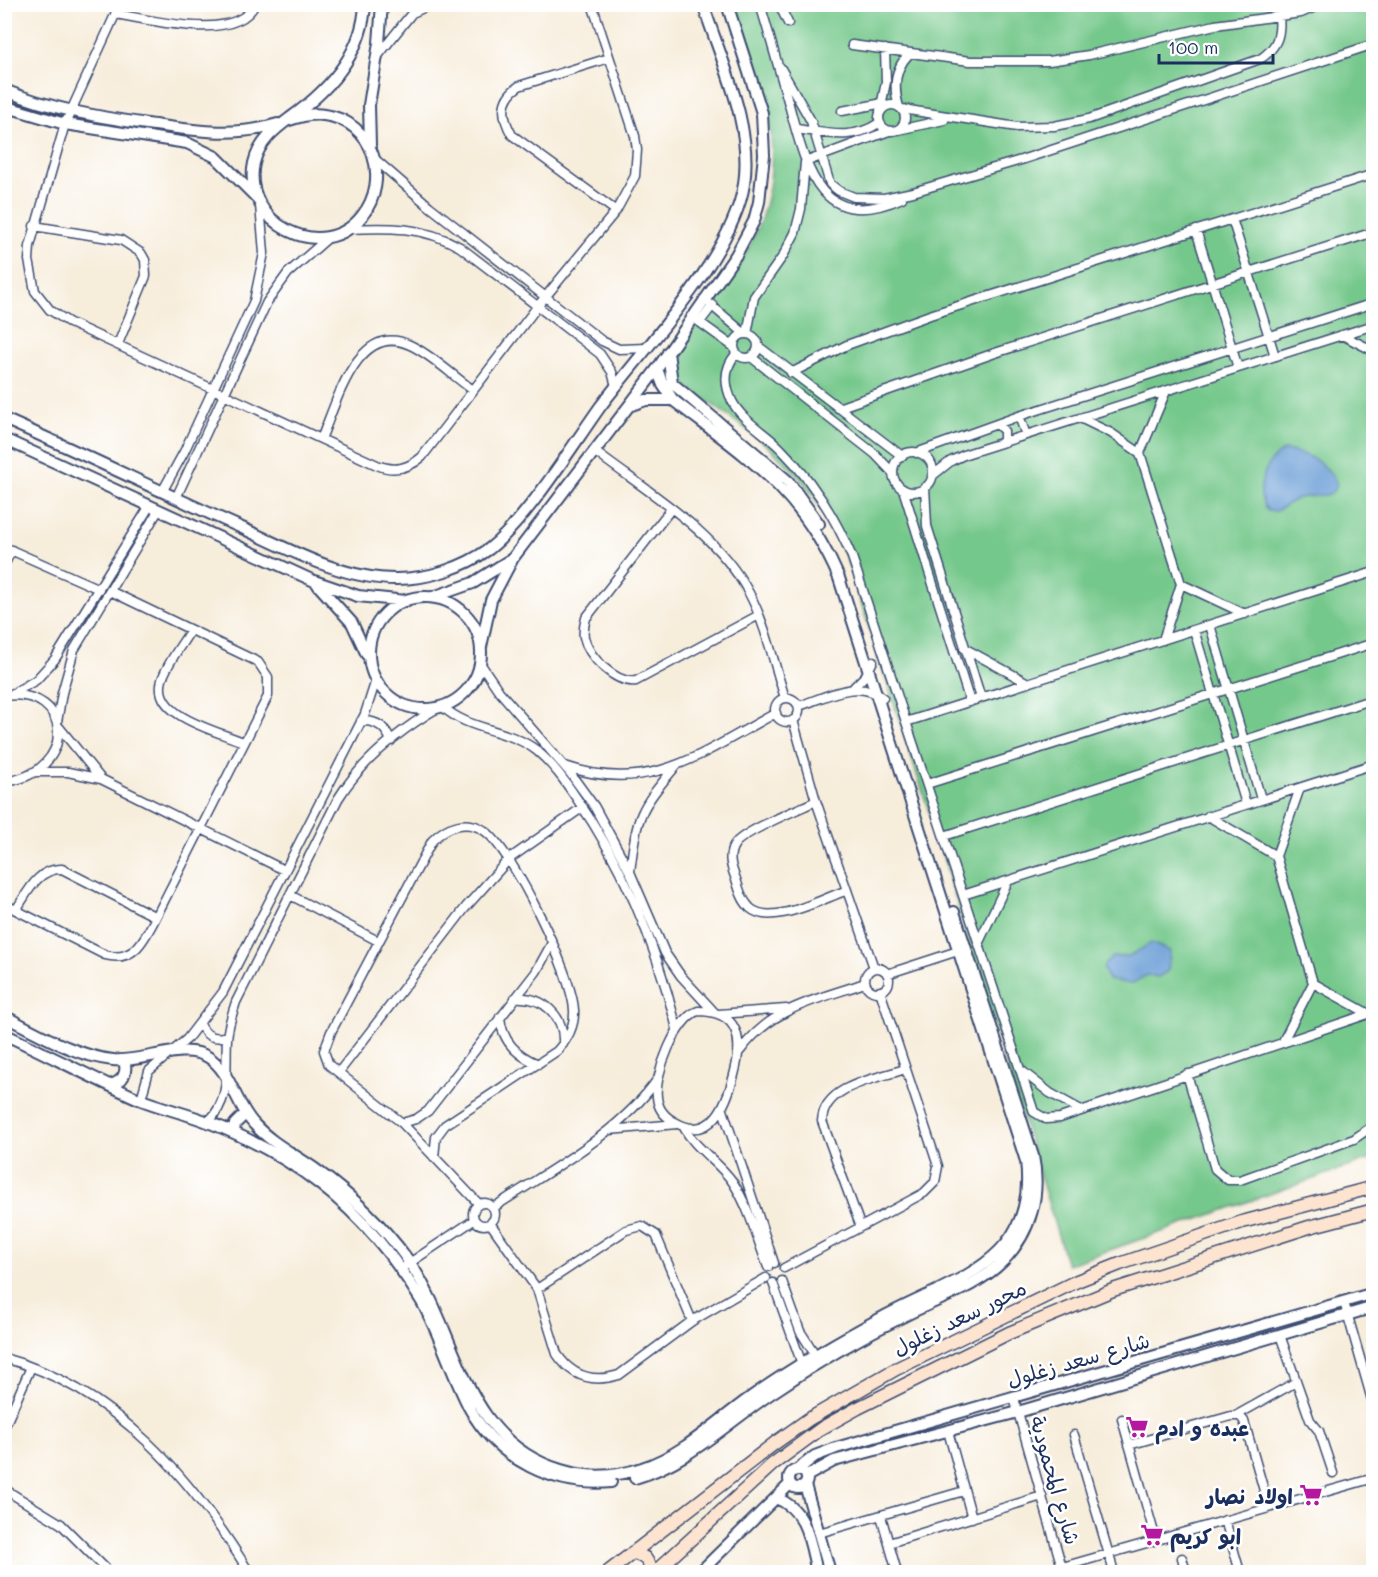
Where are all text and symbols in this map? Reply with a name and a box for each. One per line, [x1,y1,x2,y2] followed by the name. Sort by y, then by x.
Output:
[1159,27,1273,65] scale bar
[1168,35,1218,59] text: 100 m
[888,1273,1031,1363] street label: محور سعد زغلول
[1004,1326,1153,1395] street label: شارع سعد زغلول
[1022,1412,1087,1548] street label: شارع المحمودية
[1124,1414,1150,1440] supermarket icon: عبده و ادم
[1155,1414,1249,1445] place label: عبده و ادم
[1204,1482,1293,1509] place label: اولاد نصار
[1298,1482,1324,1508] supermarket icon: اولاد نصار
[1139,1522,1165,1548] supermarket icon: ابو كريم
[1170,1522,1241,1553] place label: ابو كريم

